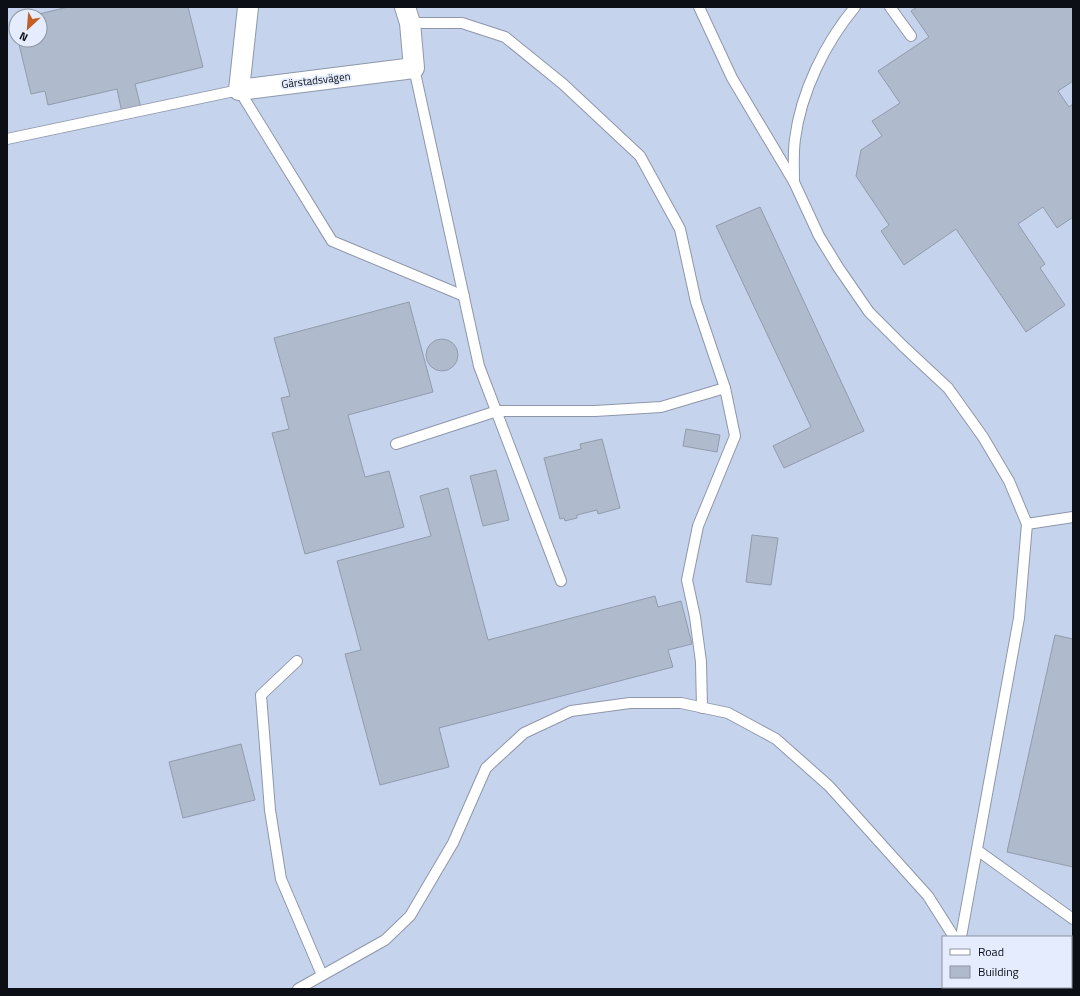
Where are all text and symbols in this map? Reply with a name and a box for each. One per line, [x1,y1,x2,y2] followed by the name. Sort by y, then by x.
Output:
[8,8,48,48] north arrow
[17,28,31,46] text: N
[281,68,351,92] street label: Gärstadsvägen
[942,936,1072,988] legend
[978,942,1004,961] text: Road
[978,962,1019,981] text: Building

